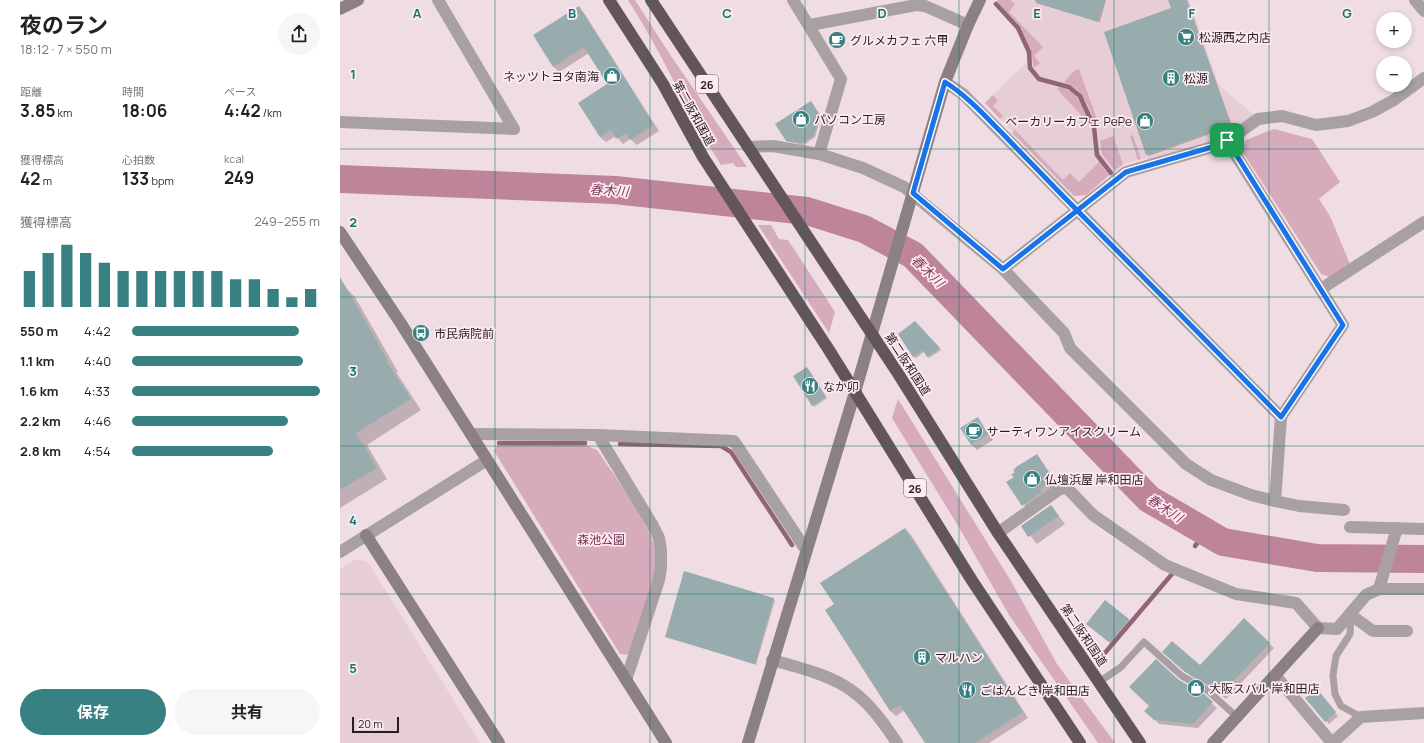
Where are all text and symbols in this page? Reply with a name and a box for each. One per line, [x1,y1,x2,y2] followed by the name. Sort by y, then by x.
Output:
[413,4,422,22] text: A
[568,4,576,22] text: B
[722,4,732,22] text: C
[877,4,887,22] text: D
[1033,4,1041,22] text: E
[1189,4,1196,22] text: F
[1342,4,1352,22] text: G
[20,10,108,40] text: 夜のラン
[1376,12,1412,92] map controls
[1376,12,1412,48] button: +
[278,13,320,55] button: share
[1176,27,1196,47] supermarket icon: 松源西之内店
[1199,29,1271,46] place label: 松源西之内店
[827,30,847,50] cafe icon: グルメカフェ 六甲
[850,32,948,49] place label: グルメカフェ 六甲
[20,40,112,58] text: 18:12 · 7 × 550 m
[1376,56,1412,92] button: −
[350,65,356,83] text: 1
[602,66,622,86] shop icon: ネッツトヨタ南海
[503,68,599,85] place label: ネッツトヨタ南海
[1161,68,1181,88] building icon: 松源
[1184,70,1208,87] place label: 松源
[696,75,718,93] road number: 26
[669,77,719,149] street label: 第二阪和国道
[20,84,42,99] text: 距離
[122,84,144,99] text: 時間
[224,84,256,99] text: ペース
[20,99,55,122] text: 3.85
[122,99,167,122] text: 18:06
[224,99,261,122] text: 4:42
[55,105,72,120] text: km
[261,105,282,120] text: /km
[791,109,811,129] shop icon: パソコン工房
[814,111,886,128] place label: パソコン工房
[1135,111,1155,131] shop icon: ベーカリーカフェ PePe
[1005,113,1132,130] place label: ベーカリーカフェ PePe
[1210,123,1244,157] pin
[1216,129,1238,151] icon: arrive
[224,151,244,166] text: kcal
[20,152,64,167] text: 獲得標高
[122,152,155,167] text: 心拍数
[224,166,254,189] text: 249
[20,167,40,190] text: 42
[122,167,149,190] text: 133
[40,173,52,188] text: m
[149,173,174,188] text: bpm
[589,180,631,200] water label: 春木川
[254,212,320,230] text: 249–255 m
[20,213,72,231] text: 獲得標高
[349,213,357,231] text: 2
[908,251,950,292] water label: 春木川
[20,322,58,340] text: 550 m
[84,322,111,340] text: 4:42
[411,323,431,343] bus stop icon: 市民病院前
[434,325,494,342] place label: 市民病院前
[881,329,935,399] street label: 第二阪和国道
[20,352,55,370] text: 1.1 km
[84,352,111,370] text: 4:40
[349,362,357,380] text: 3
[800,376,820,396] restaurant icon: なか卯
[823,378,859,395] place label: なか卯
[20,382,58,400] text: 1.6 km
[84,382,110,400] text: 4:33
[20,412,61,430] text: 2.2 km
[84,412,111,430] text: 4:46
[964,421,984,441] cafe icon: サーティワンアイスクリーム
[987,423,1141,440] place label: サーティワンアイスクリーム
[20,442,61,460] text: 2.8 km
[84,442,111,460] text: 4:54
[1022,469,1042,489] shop icon: 仏壇浜屋 岸和田店
[1045,471,1143,488] place label: 仏壇浜屋 岸和田店
[904,479,926,497] road number: 26
[1144,490,1188,527] water label: 春木川
[349,511,357,529] text: 4
[577,531,625,548] park label: 森池公園
[1057,600,1111,670] street label: 第二阪和国道
[912,647,932,667] building icon: マルハン
[935,649,983,666] place label: マルハン
[349,659,357,677] text: 5
[1186,678,1206,698] shop icon: 大阪スバル 岸和田店
[957,680,977,700] restaurant icon: ごはんどき 岸和田店
[1209,680,1319,697] place label: 大阪スバル 岸和田店
[980,682,1090,699] place label: ごはんどき 岸和田店
[20,689,166,735] button: 保存
[174,689,320,735] button: 共有
[352,715,399,734] scale bar
[358,716,383,731] text: 20 m

